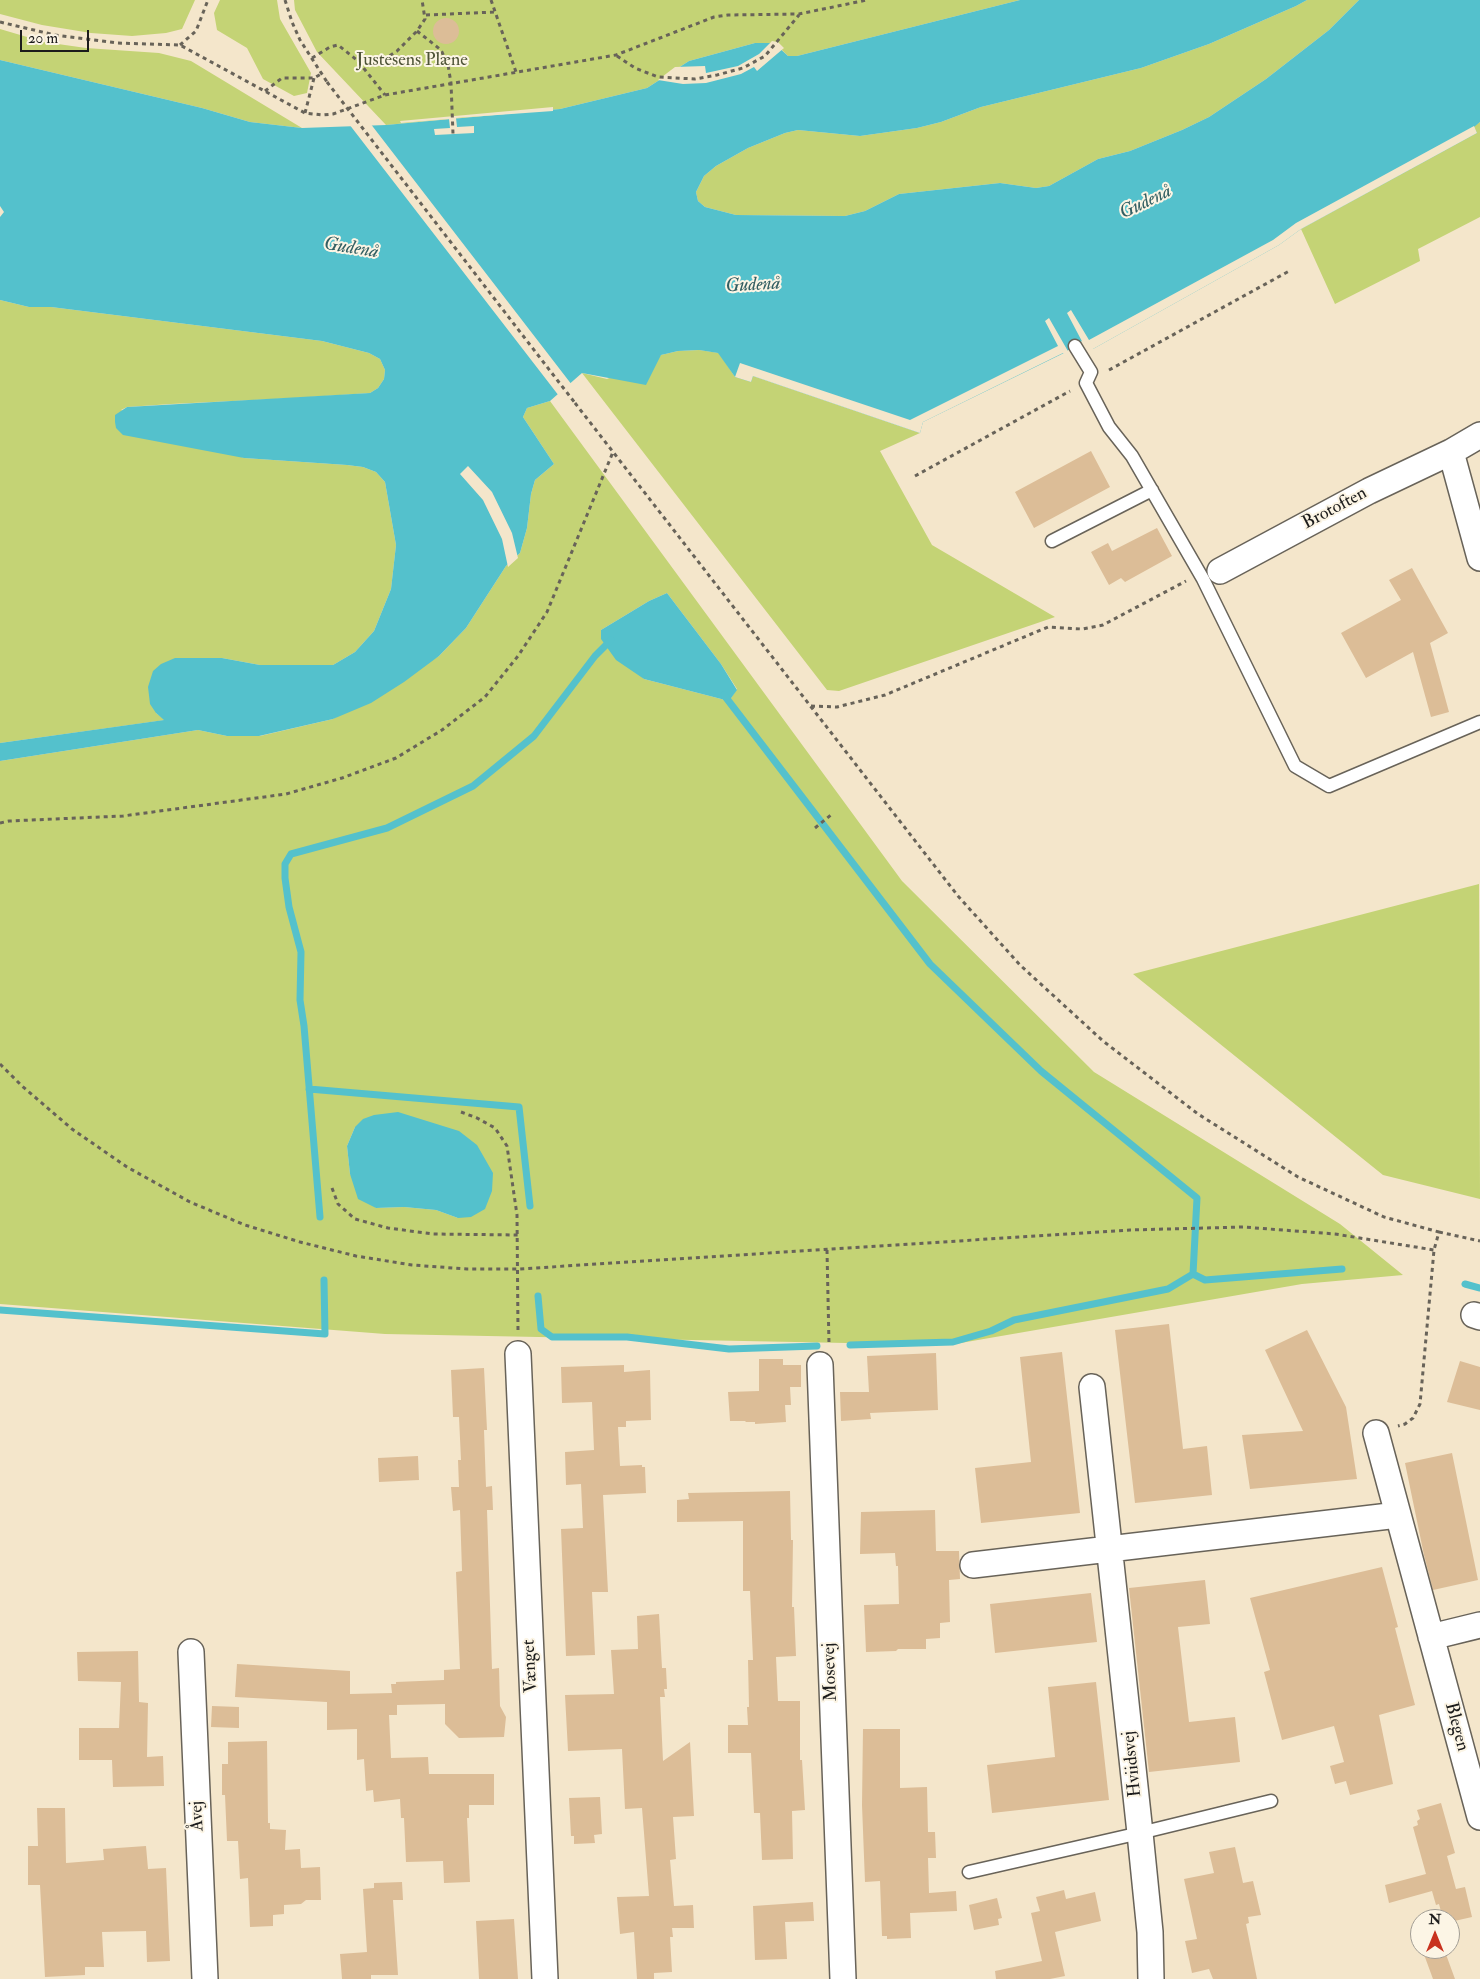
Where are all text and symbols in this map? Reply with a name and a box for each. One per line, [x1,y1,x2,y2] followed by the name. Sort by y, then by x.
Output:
[22,20,91,52] scale bar
[28,29,58,48] text: 20 m
[356,50,468,72] park label: Justesens Plæne
[1116,181,1176,225] water label: Gudenå
[322,233,380,265] water label: Gudenå
[725,273,781,299] water label: Gudenå
[1299,483,1371,535] street label: Brotoften
[519,1639,543,1693] street label: Vænget
[819,1642,843,1702] street label: Mosevej
[1439,1700,1473,1754] street label: Blegen
[1119,1730,1147,1798] street label: Hviidsvej
[187,1800,209,1832] street label: Åvej
[1410,1909,1460,1959] north arrow
[1429,1911,1441,1928] text: N

